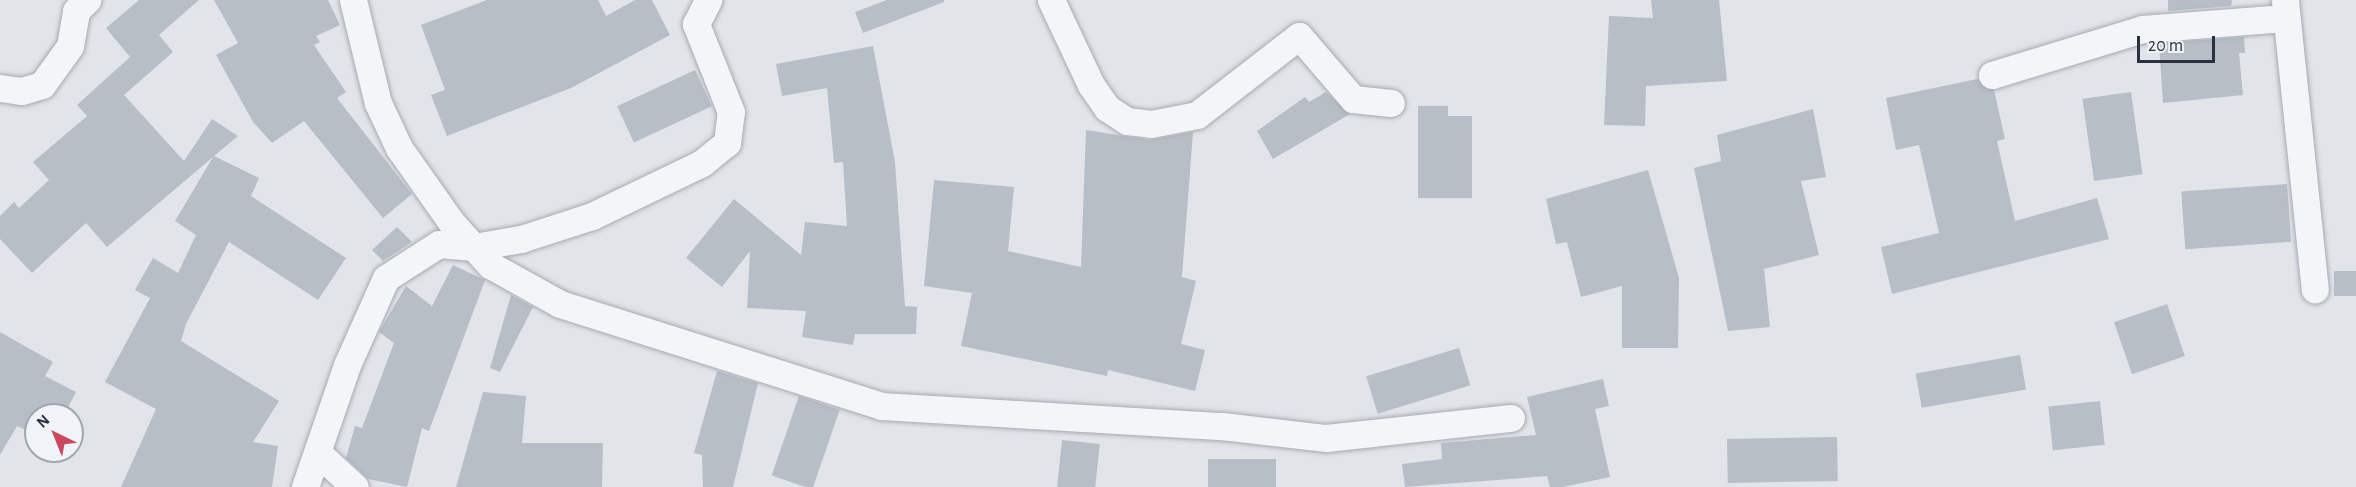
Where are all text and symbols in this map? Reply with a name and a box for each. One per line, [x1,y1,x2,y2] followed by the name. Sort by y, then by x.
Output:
[2140,24,2218,62] scale bar
[2148,37,2183,55] text: 20 m
[24,403,84,463] north arrow
[34,412,53,431] text: N

